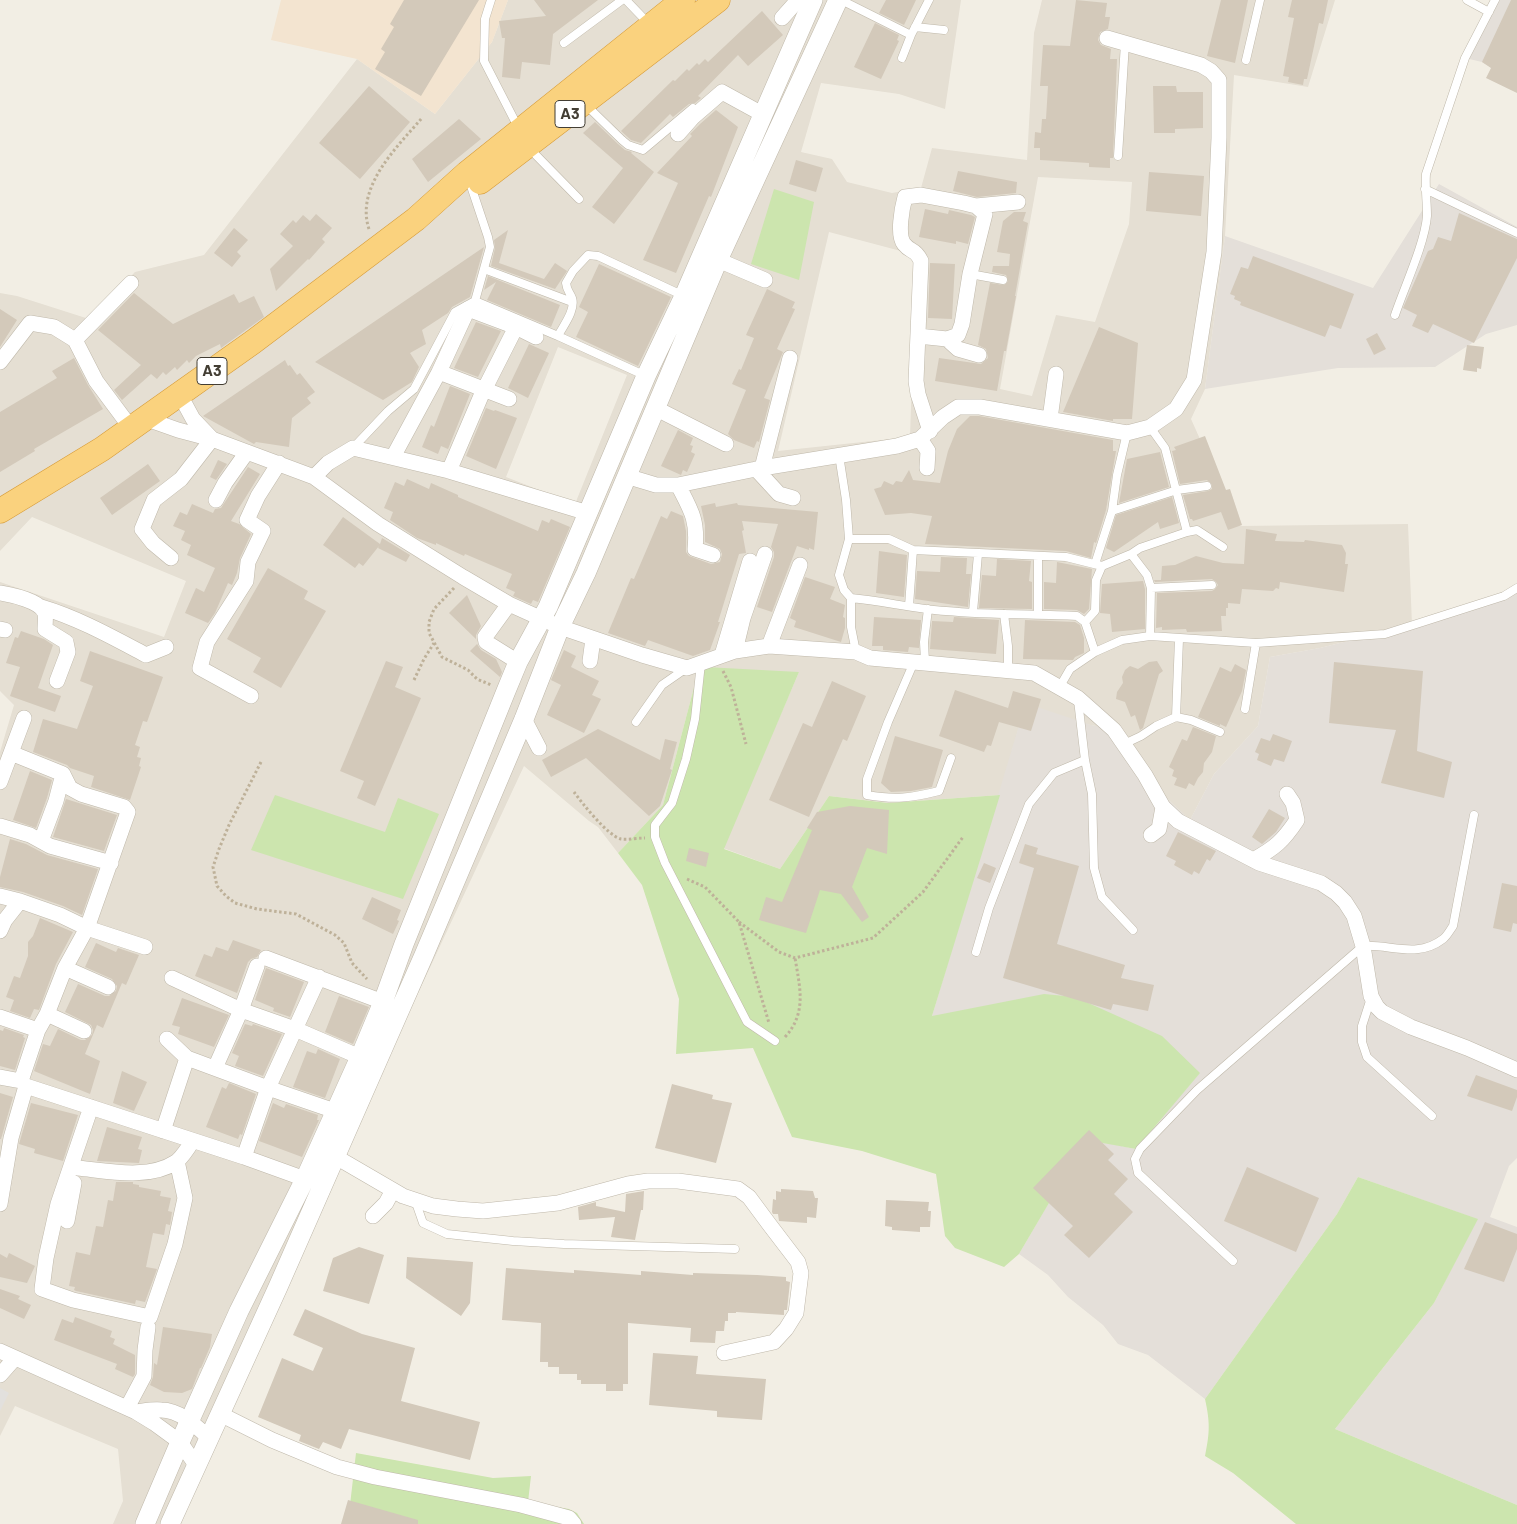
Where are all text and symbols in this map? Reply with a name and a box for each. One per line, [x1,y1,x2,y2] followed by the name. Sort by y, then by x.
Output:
[555,100,585,128] road number: A3
[197,358,227,384] road number: A3

